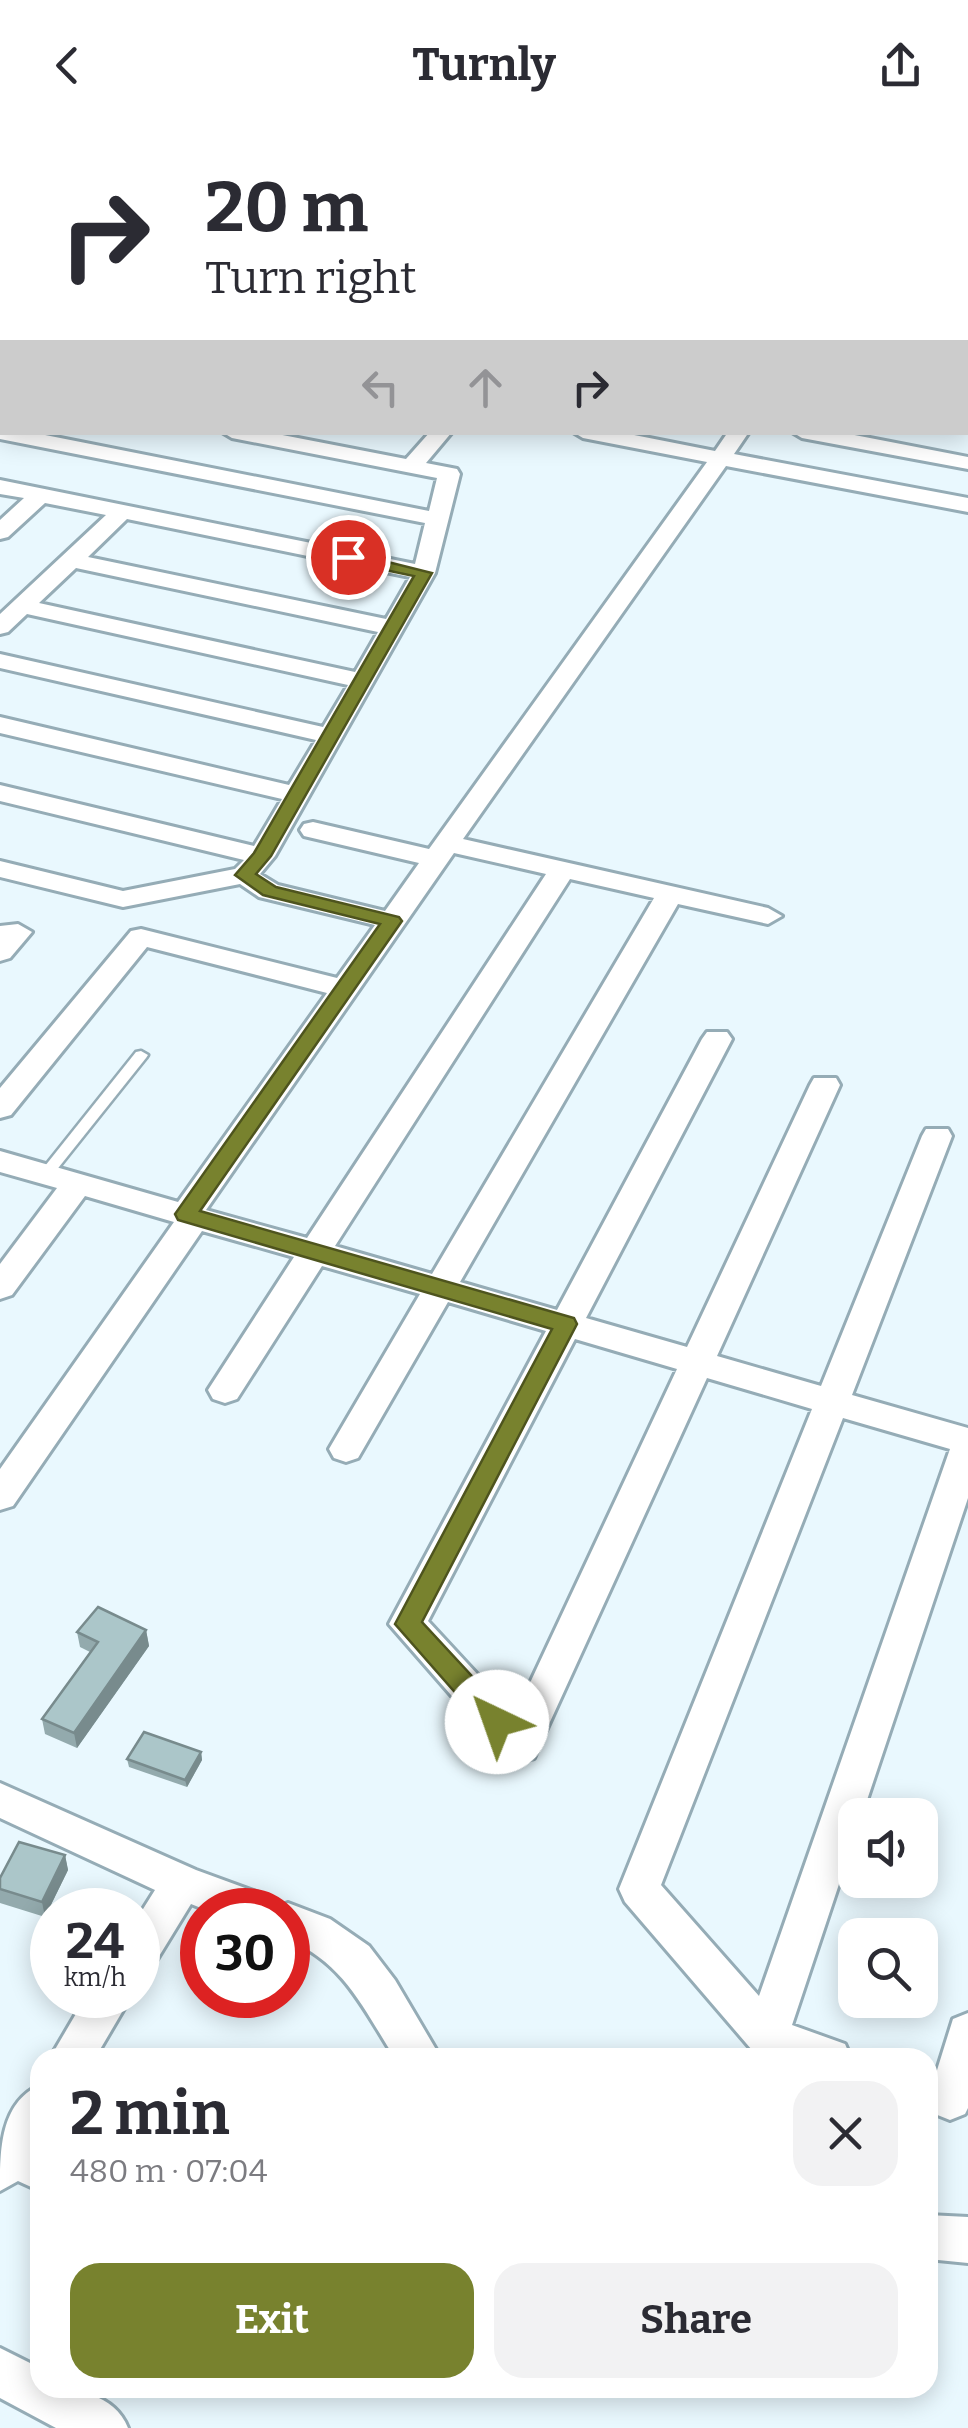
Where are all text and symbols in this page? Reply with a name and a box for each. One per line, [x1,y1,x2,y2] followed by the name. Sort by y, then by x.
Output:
[40,38,95,93] icon: back
[412,38,556,92] text: Turnly
[873,38,928,93] icon: share
[205,166,368,250] text: 20 m
[40,170,170,300] icon: right
[205,251,417,305] text: Turn right
[353,360,408,415] icon: left
[458,360,513,415] icon: ahead
[563,360,618,415] icon: right
[306,515,391,600] pin
[321,530,376,585] icon: arrive
[445,1670,549,1774] position arrow
[838,1798,938,2018] map controls
[838,1798,938,1898] button: sound
[180,1888,310,2018] speed limit sign: 30
[66,1911,124,1971] text: 24
[838,1918,938,2018] button: search
[64,1963,126,1993] text: km/h
[70,2078,230,2150] text: 2 min
[793,2081,898,2186] button: close
[70,2152,267,2190] text: 480 m · 07:04
[70,2263,474,2378] button: Exit
[494,2263,898,2378] button: Share

